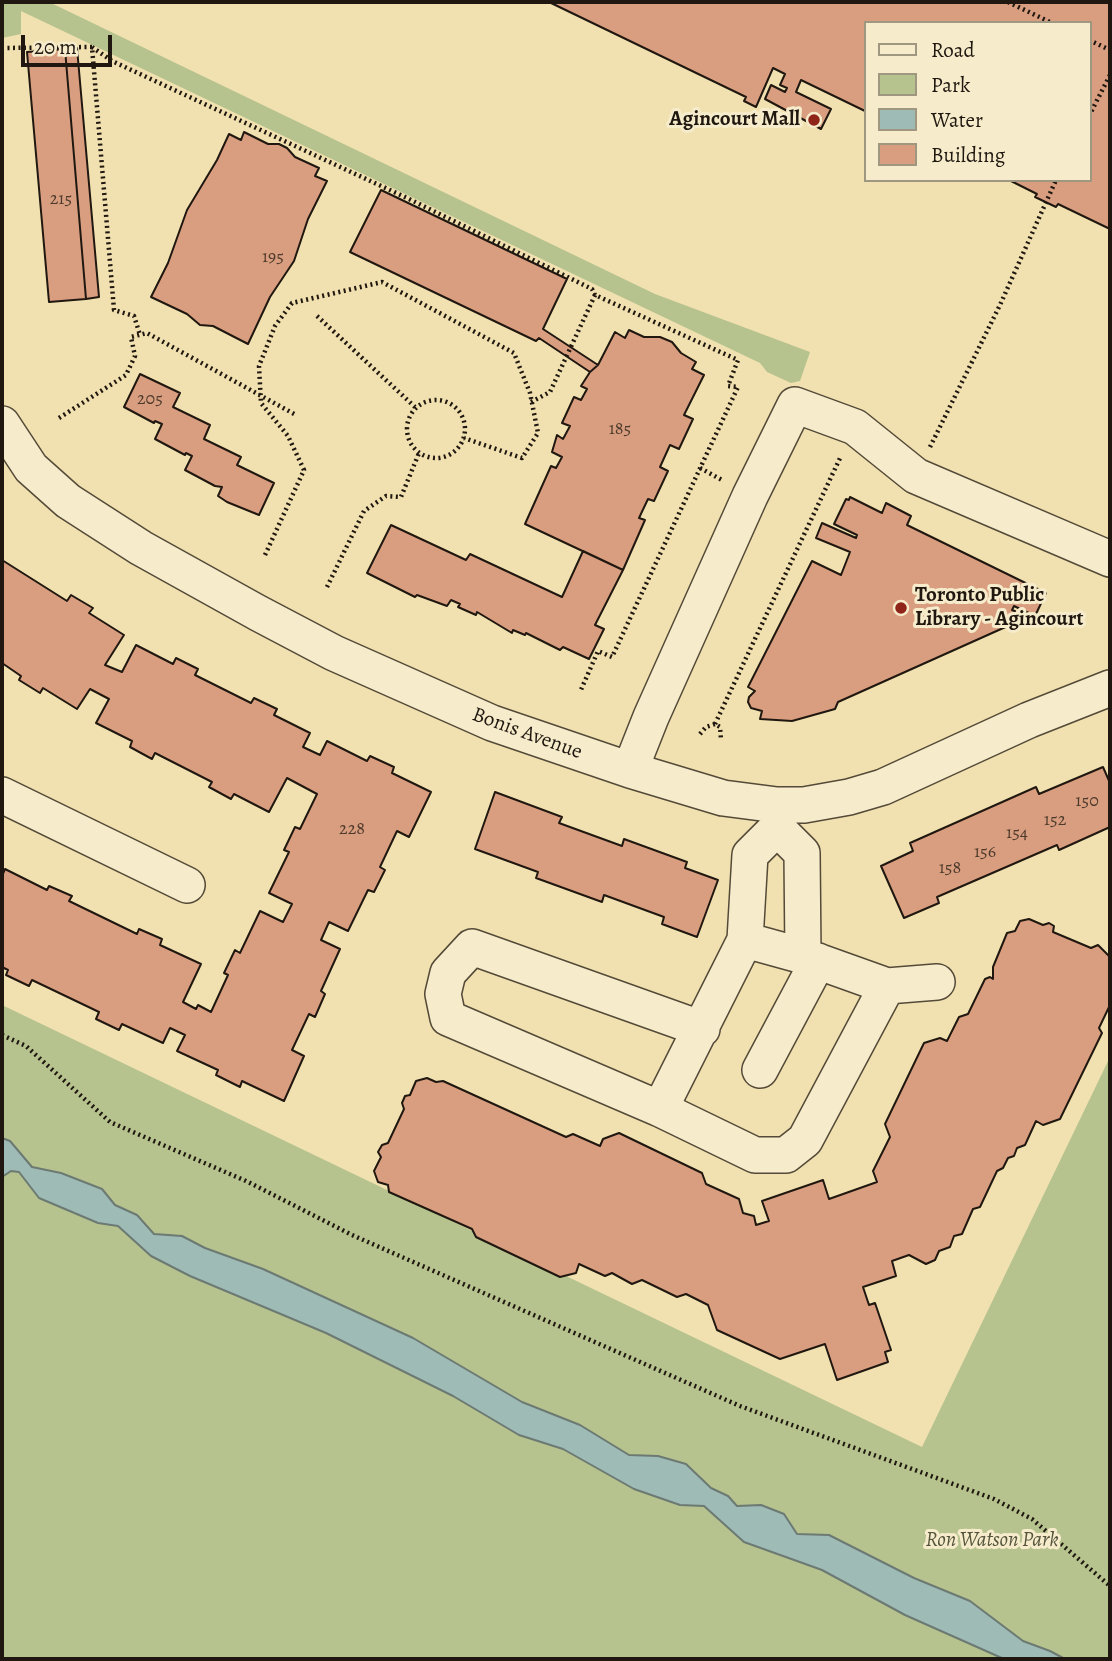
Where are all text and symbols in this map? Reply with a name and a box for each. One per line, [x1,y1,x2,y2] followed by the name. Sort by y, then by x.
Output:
[24,21,116,65] scale bar
[864,21,1091,182] legend
[34,33,77,61] text: 20 m
[931,36,975,64] text: Road
[931,71,970,99] text: Park
[931,106,983,134] text: Water
[669,107,800,133] place label: Agincourt Mall
[806,112,822,128] marker: Agincourt Mall
[931,141,1005,169] text: Building
[50,189,72,211] house number: 215
[262,247,284,269] house number: 195
[137,389,163,411] house number: 205
[609,419,631,441] house number: 185
[915,583,1083,633] place label: Toronto Public Library - Agincourt
[893,600,909,616] marker: Toronto Public Library - Agincourt
[468,702,586,766] street label: Bonis Avenue
[1075,791,1099,813] house number: 150
[1044,810,1066,832] house number: 152
[339,819,365,841] house number: 228
[1006,823,1028,845] house number: 154
[974,842,996,864] house number: 156
[939,858,961,880] house number: 158
[925,1528,1059,1554] park label: Ron Watson Park

